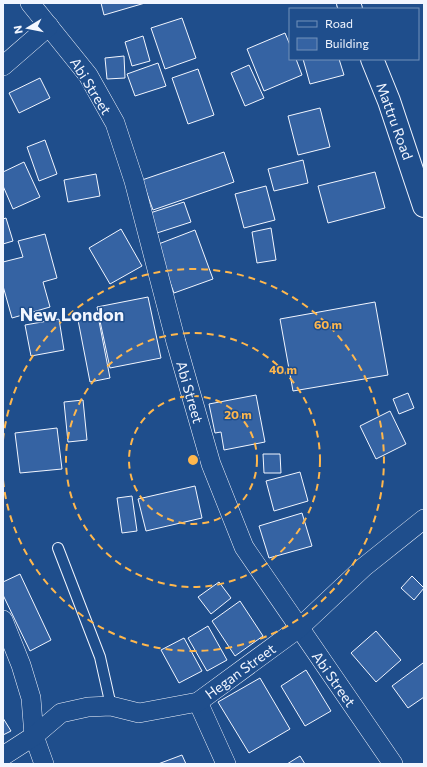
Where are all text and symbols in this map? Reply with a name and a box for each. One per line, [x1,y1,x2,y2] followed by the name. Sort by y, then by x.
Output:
[8,8,48,48] north arrow
[289,8,419,60] legend
[325,16,353,30] text: Road
[11,25,25,35] text: N
[325,36,369,50] text: Building
[67,54,115,118] street label: Abi Street
[373,80,417,162] street label: Mattru Road
[20,303,124,325] district label: New London
[314,317,342,331] text: 60 m
[173,359,207,425] street label: Abi Street
[269,362,297,376] text: 40 m
[224,407,252,421] text: 20 m
[186,453,200,467] centre of rings
[201,640,279,702] street label: Hegan Street
[309,648,359,710] street label: Abi Street

